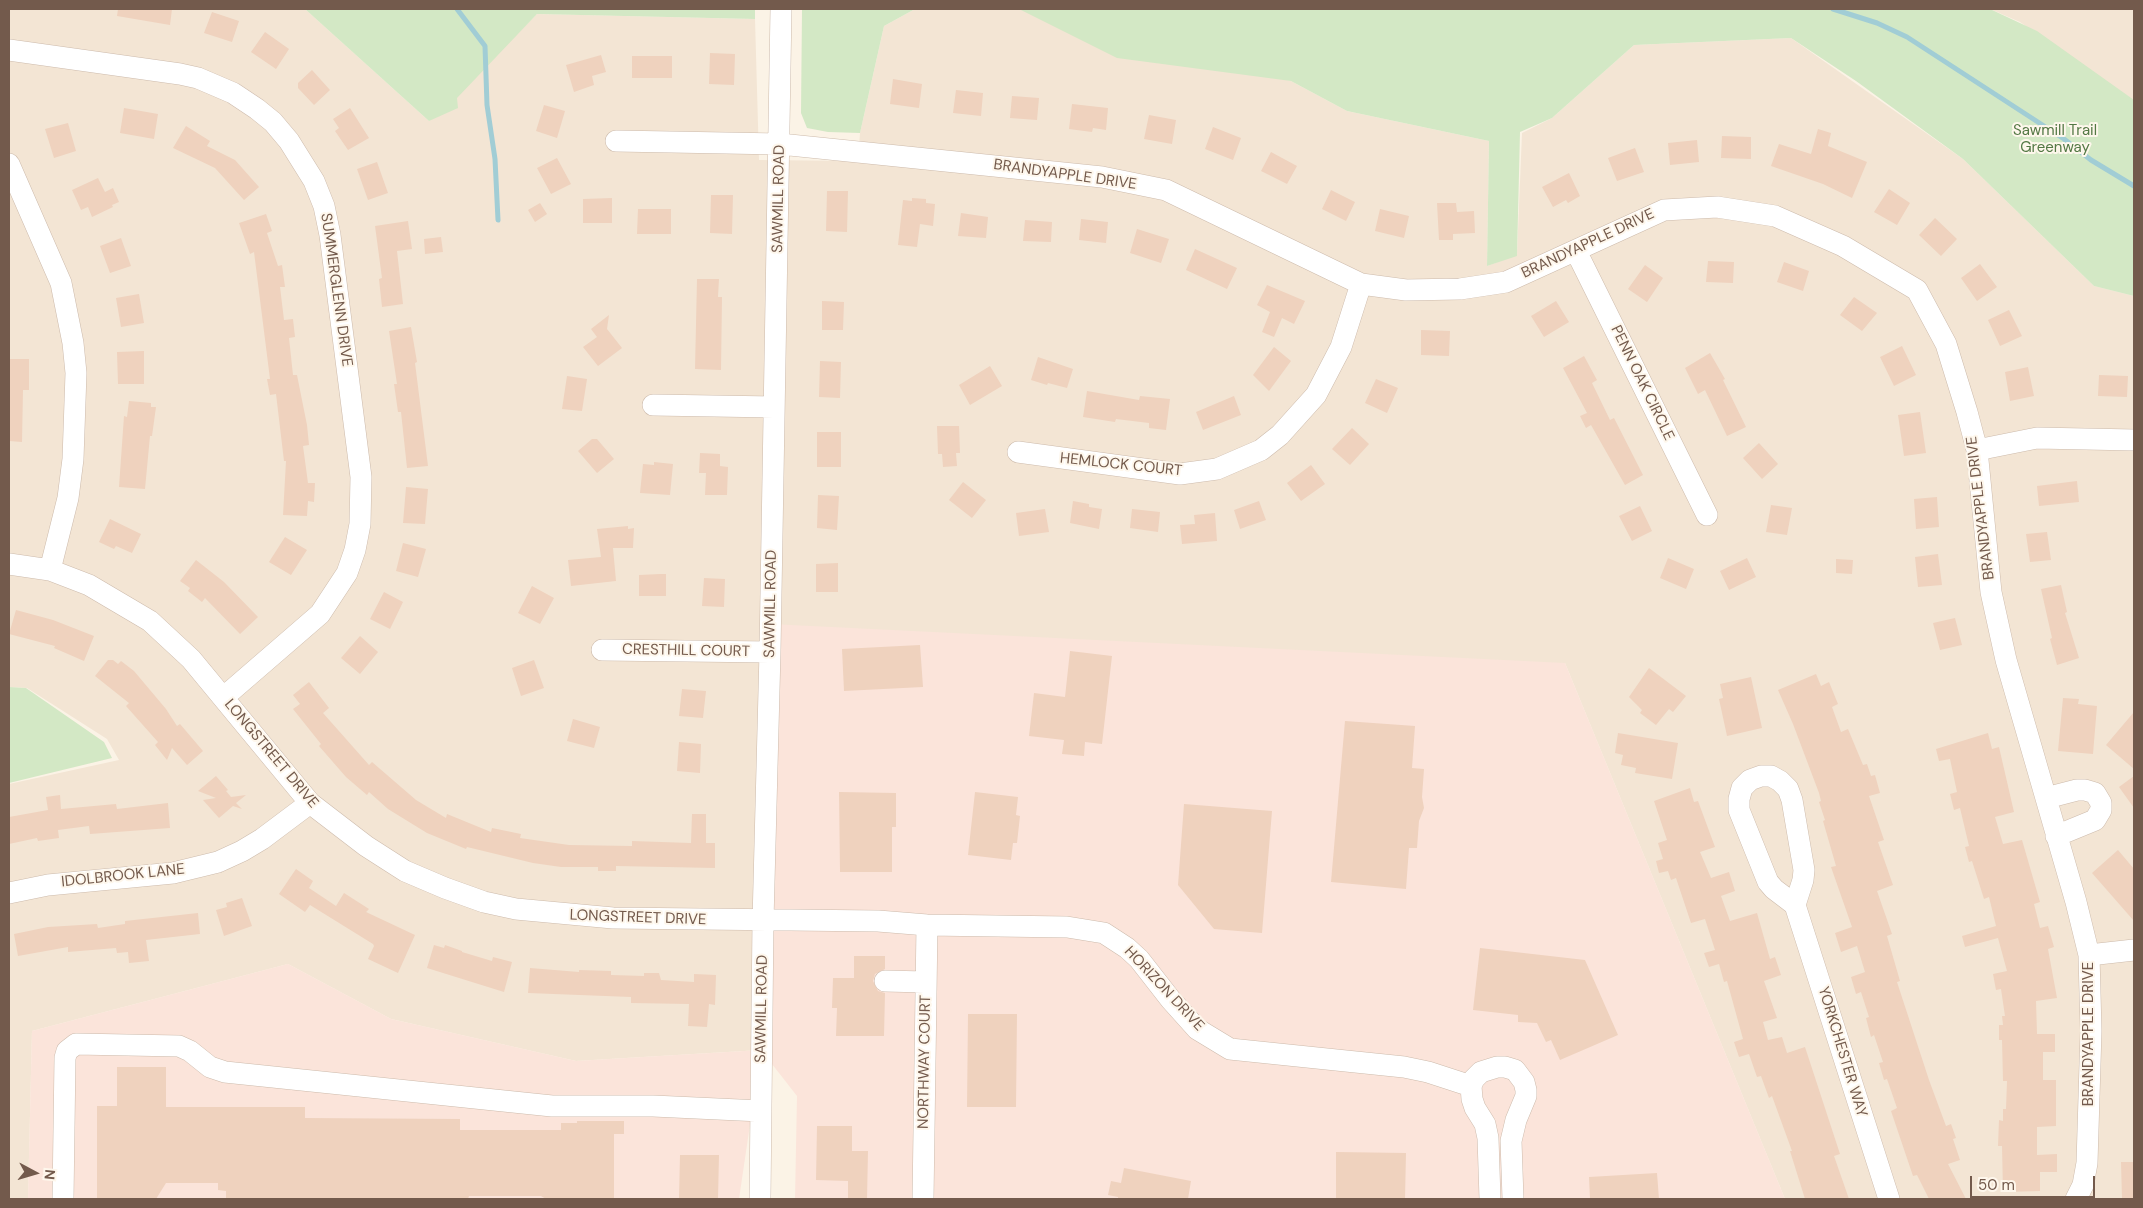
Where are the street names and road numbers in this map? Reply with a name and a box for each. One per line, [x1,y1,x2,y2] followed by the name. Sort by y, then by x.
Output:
[769,145,789,253] street label: SAWMILL ROAD
[992,156,1138,194] street label: BRANDYAPPLE DRIVE
[1519,205,1657,283] street label: BRANDYAPPLE DRIVE
[316,212,356,368] street label: SUMMERGLENN DRIVE
[1606,323,1678,443] street label: PENN OAK CIRCLE
[1963,435,1999,581] street label: BRANDYAPPLE DRIVE
[1059,450,1183,480] street label: HEMLOCK COURT
[761,550,781,658] street label: SAWMILL ROAD
[622,641,750,661] street label: CRESTHILL COURT
[220,696,322,812] street label: LONGSTREET DRIVE
[60,861,186,891] street label: IDOLBROOK LANE
[569,907,707,929] street label: LONGSTREET DRIVE
[1120,943,1208,1035] street label: HORIZON DRIVE
[752,955,772,1063] street label: SAWMILL ROAD
[2080,962,2098,1106] street label: BRANDYAPPLE DRIVE
[1814,985,1870,1119] street label: YORKCHESTER WAY
[915,995,935,1129] street label: NORTHWAY COURT

